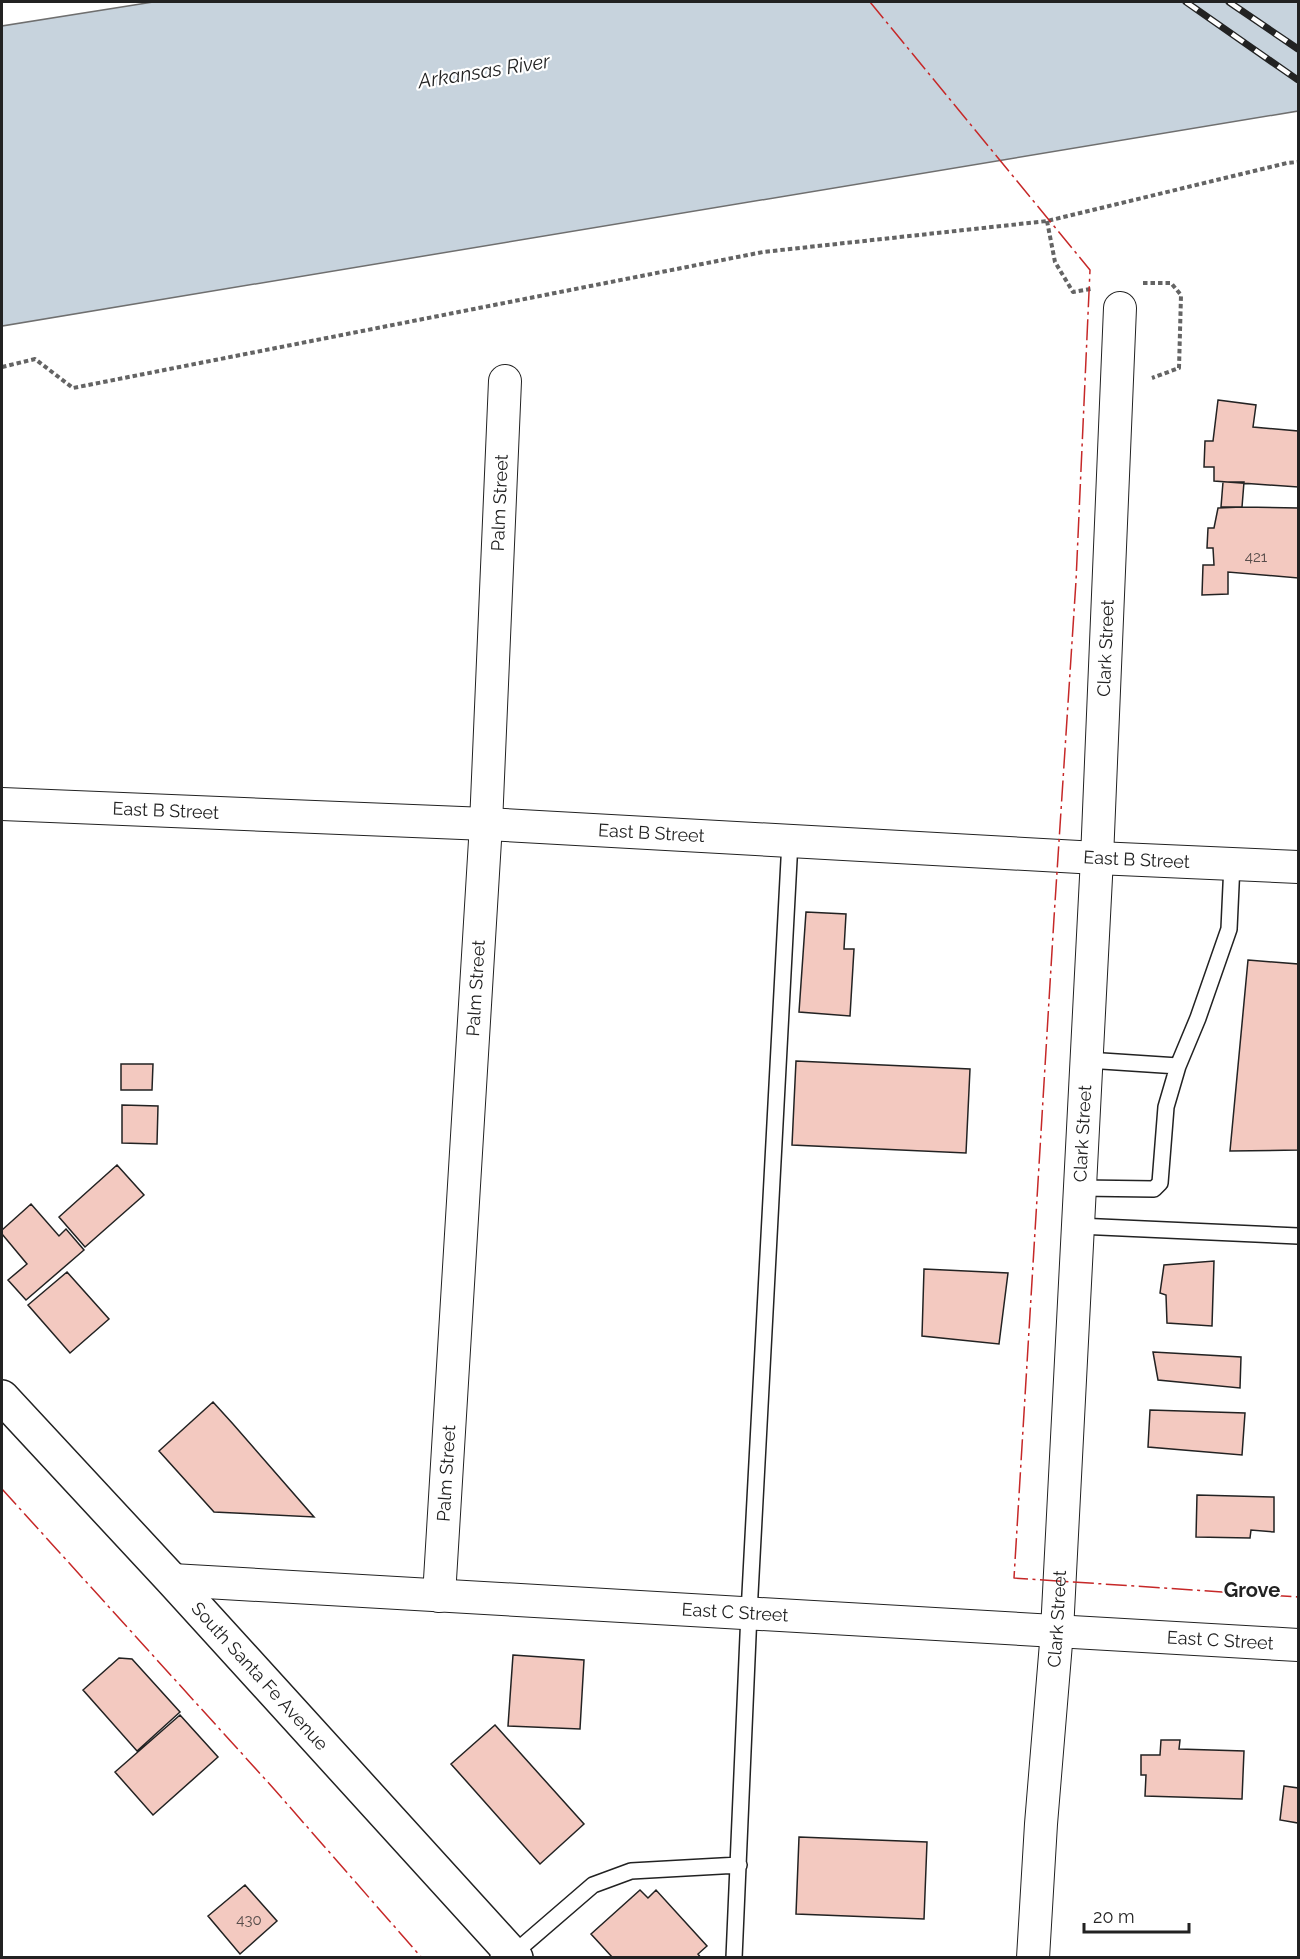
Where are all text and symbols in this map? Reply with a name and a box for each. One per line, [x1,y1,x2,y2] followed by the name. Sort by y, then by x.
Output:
[415,49,553,93] water label: Arkansas River
[487,454,512,552] street label: Palm Street
[1245,548,1268,566] house number: 421
[1093,599,1118,697] street label: Clark Street
[112,798,220,823] street label: East B Street
[598,819,705,846] street label: East B Street
[1083,846,1190,872] street label: East B Street
[462,939,489,1037] street label: Palm Street
[1069,1084,1095,1183] street label: Clark Street
[433,1424,459,1522] street label: Palm Street
[1043,1570,1070,1668] street label: Clark Street
[1224,1578,1280,1602] district label: Grove
[187,1598,333,1755] street label: South Santa Fe Avenue
[681,1598,789,1626] street label: East C Street
[1166,1626,1274,1654] street label: East C Street
[1084,1896,1189,1934] scale bar
[1093,1906,1135,1927] text: 20 m
[236,1911,262,1929] house number: 430

